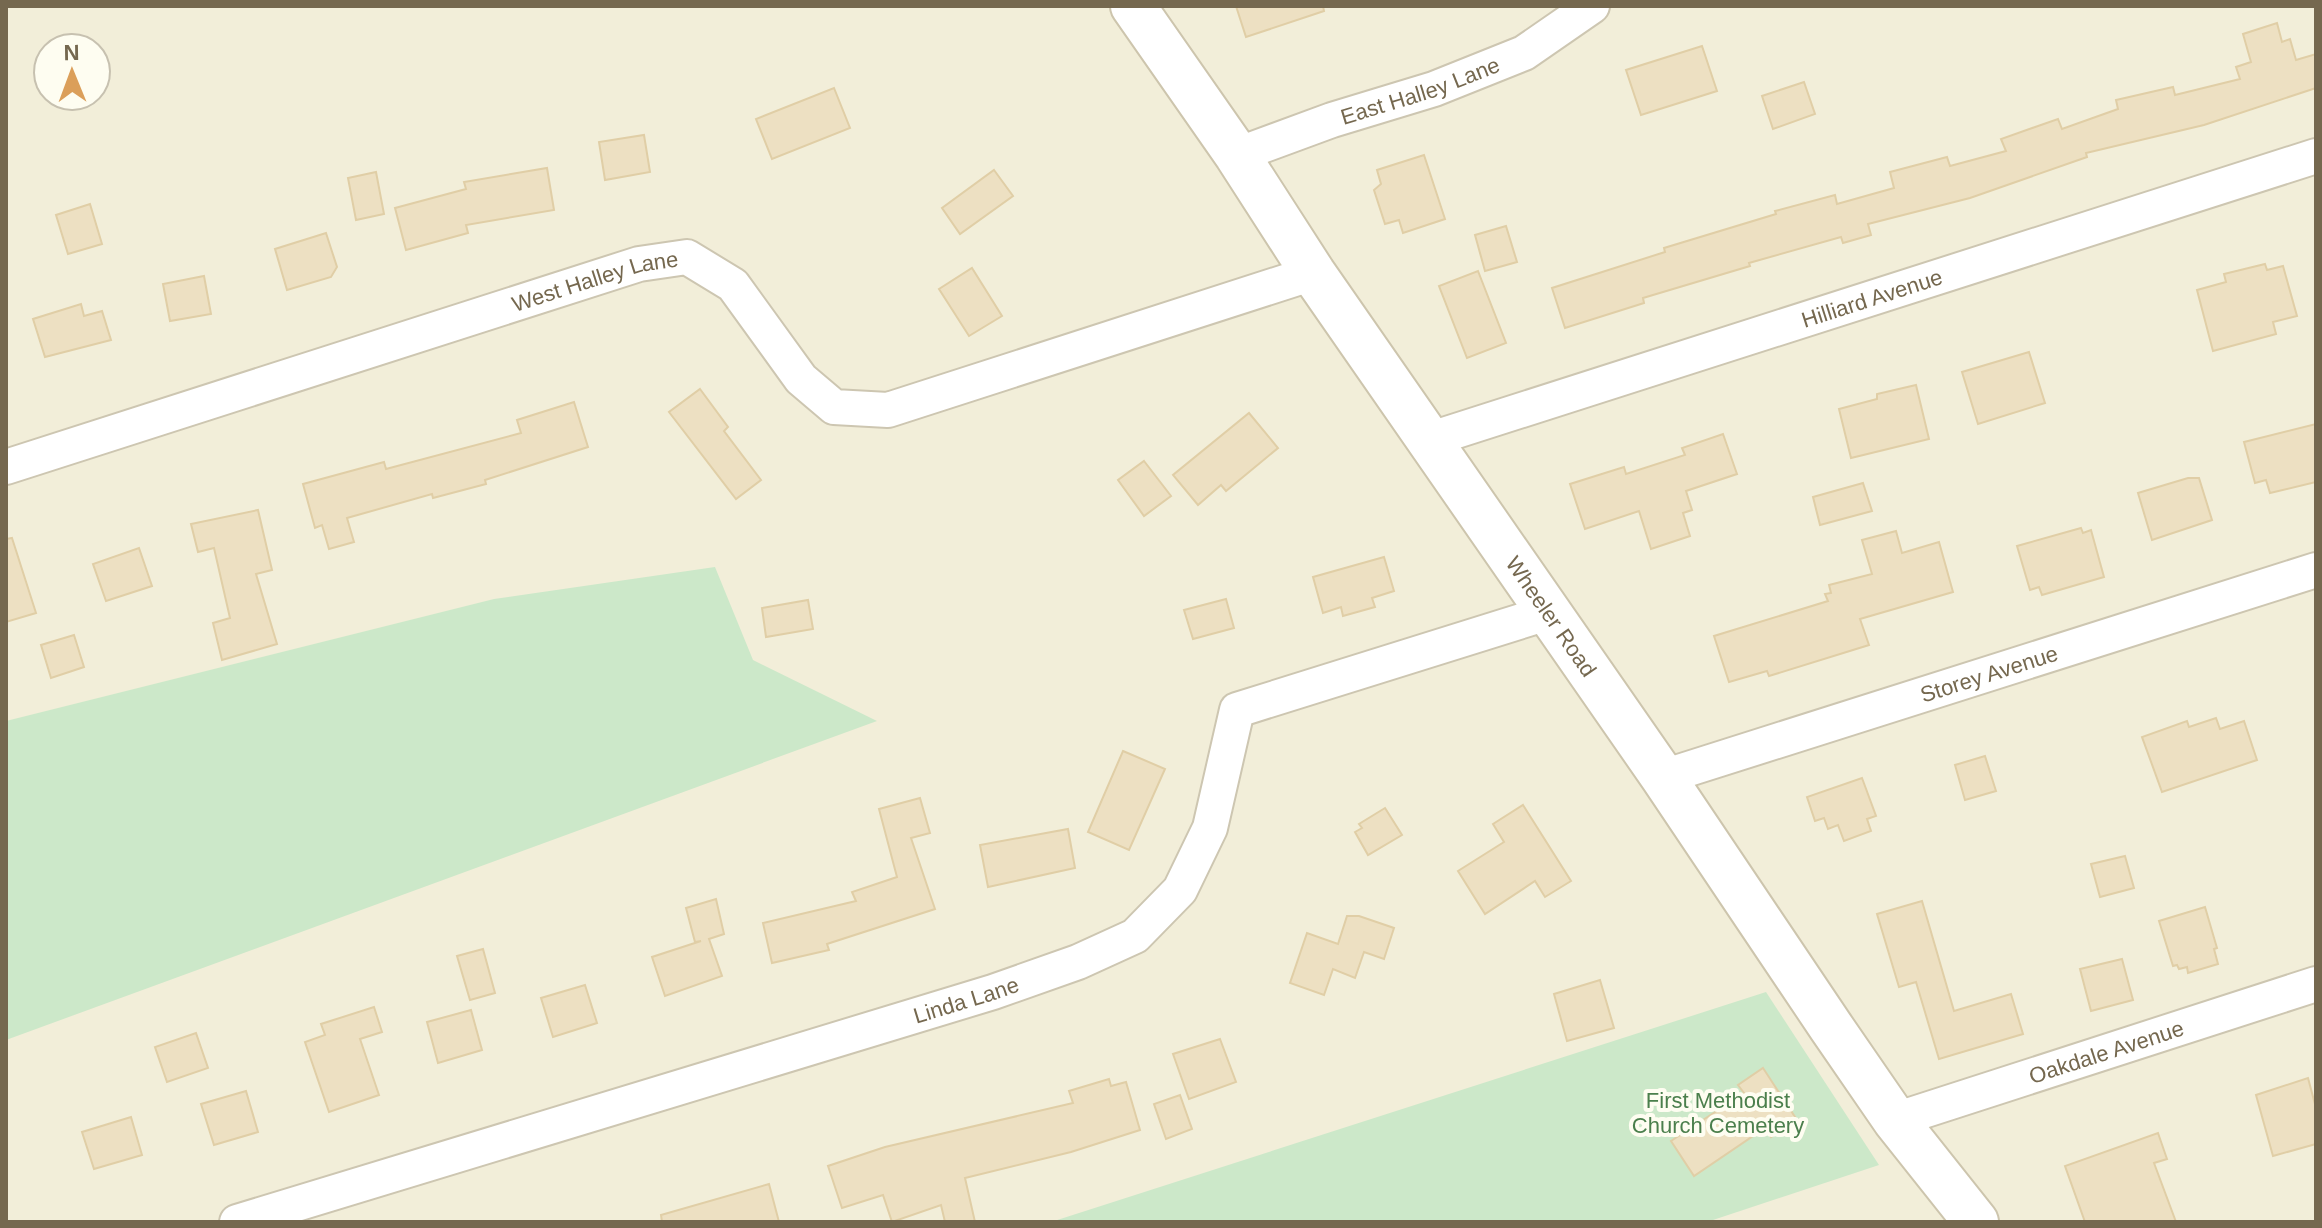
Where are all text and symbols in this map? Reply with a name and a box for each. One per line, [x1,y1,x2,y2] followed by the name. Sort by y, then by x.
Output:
[32,32,112,112] north arrow
[63,40,80,65] text: N
[1338,52,1503,130] street label: East Halley Lane
[509,246,680,317] street label: West Halley Lane
[1798,264,1946,333] street label: Hilliard Avenue
[1501,552,1601,682] street label: Wheeler Road
[1917,641,2061,708] street label: Storey Avenue
[910,972,1022,1029] street label: Linda Lane
[2026,1016,2187,1089] street label: Oakdale Avenue
[1632,1088,1804,1138] park label: First Methodist Church Cemetery

